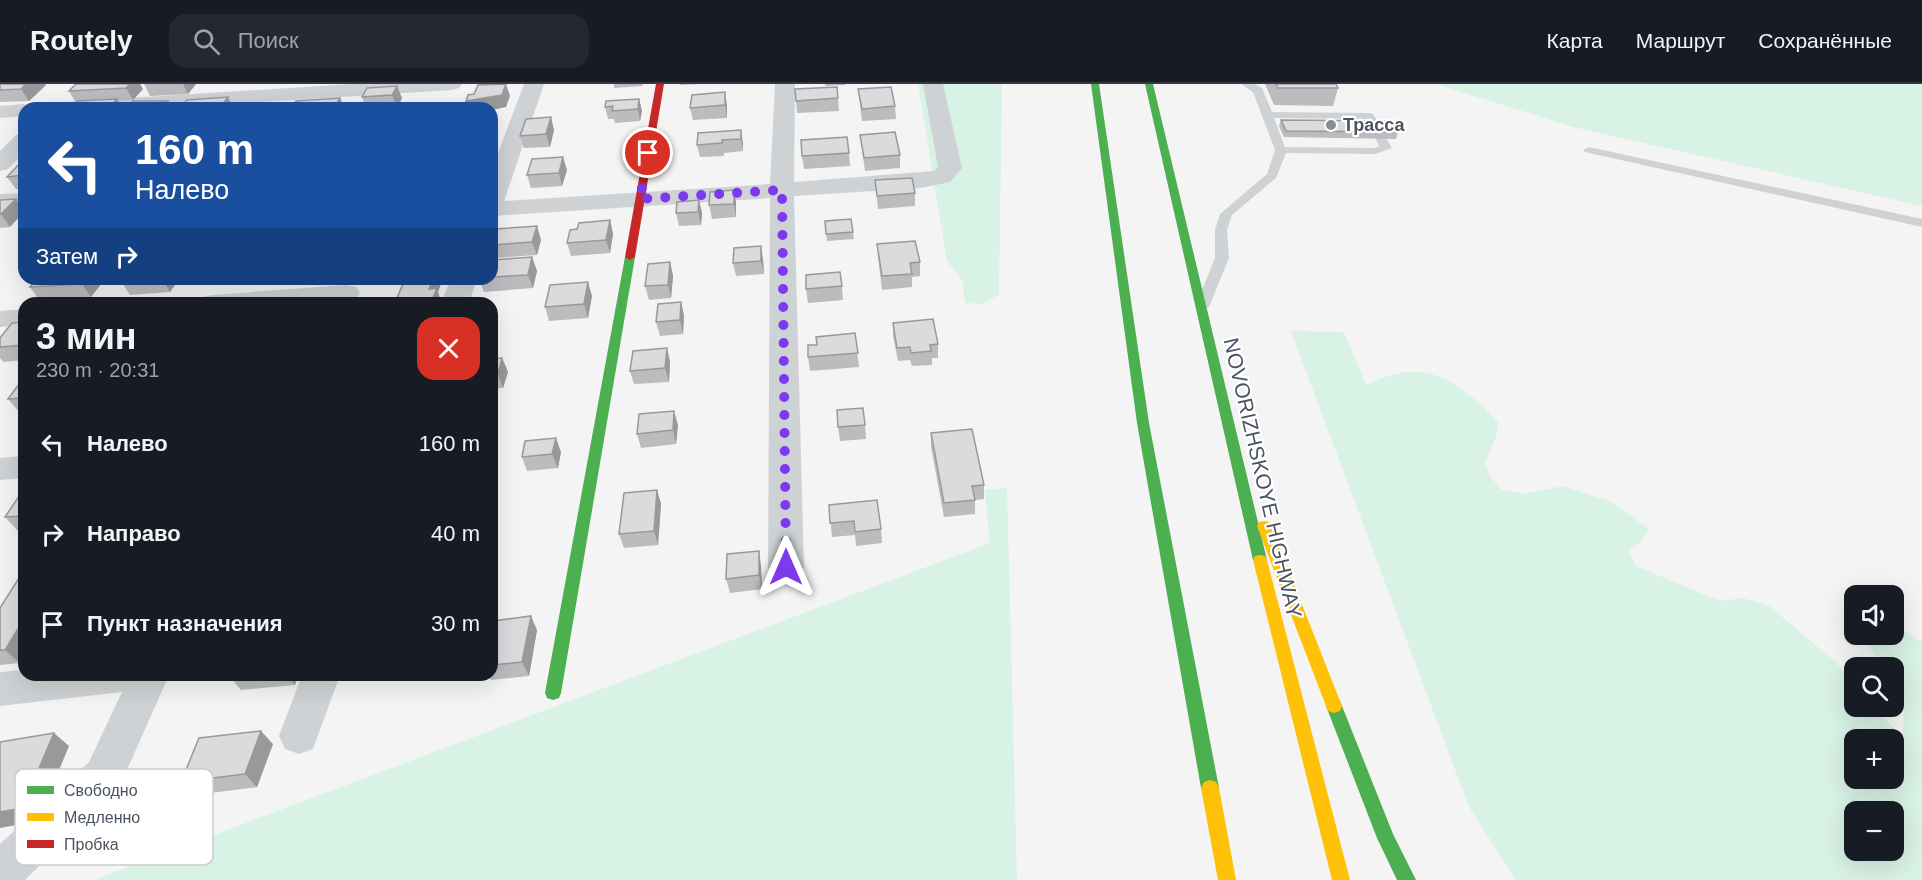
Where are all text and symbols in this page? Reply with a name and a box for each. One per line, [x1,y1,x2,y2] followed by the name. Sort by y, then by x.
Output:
[169,14,589,68] search box
[30,25,133,56] text: Routely
[190,25,223,58] icon: search
[238,28,299,53] text: Поиск
[1547,29,1603,52] text: Карта
[1636,29,1725,52] text: Маршрут
[1758,29,1892,52] text: Сохранённые
[1343,115,1406,135] place label: Трасса
[1324,118,1338,132] marker: Трасса
[36,126,114,204] icon: left
[135,126,254,173] text: 160 m
[622,127,673,178] pin
[631,136,664,169] icon: arrive
[135,175,229,205] text: Налево
[110,240,143,273] icon: right
[36,244,98,269] text: Затем
[36,316,137,357] text: 3 мин
[417,317,480,380] button: close
[1220,336,1306,620] street label: NOVORIZHSKOYE HIGHWAY
[36,359,159,381] text: 230 m · 20:31
[36,428,69,461] icon: left
[87,431,168,456] text: Налево
[419,431,480,456] text: 160 m
[36,518,69,551] icon: right
[87,521,181,546] text: Направо
[431,521,480,546] text: 40 m
[754,535,818,599] position arrow
[1844,585,1904,861] map controls
[1844,585,1904,645] button: sound
[36,608,69,641] icon: arrive
[87,611,283,636] text: Пункт назначения
[431,611,480,636] text: 30 m
[1844,657,1904,717] button: search
[1844,729,1904,789] button: +
[15,769,213,865] legend
[64,782,138,799] text: Свободно
[1844,801,1904,861] button: −
[64,809,140,826] text: Медленно
[64,836,119,853] text: Пробка

